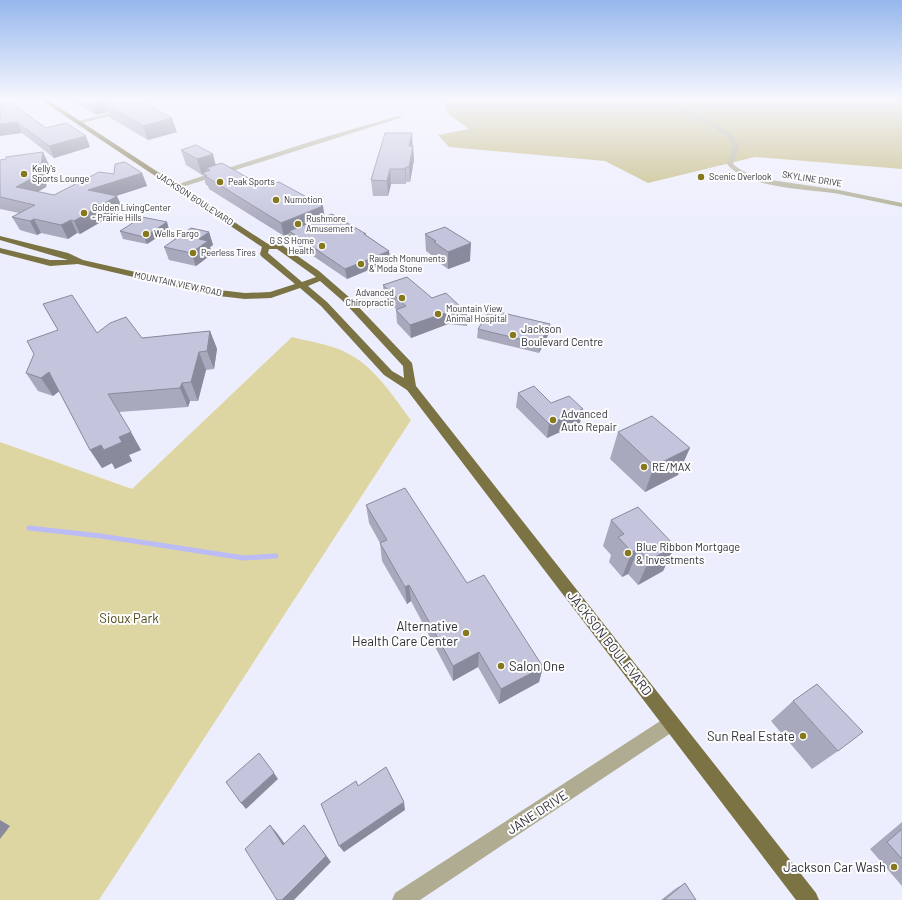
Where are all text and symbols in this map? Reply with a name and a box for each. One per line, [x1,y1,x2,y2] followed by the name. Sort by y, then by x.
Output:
[32,163,89,184] place label: Kelly's Sports Lounge
[781,168,843,189] street label: SKYLINE DRIVE
[19,169,29,179] marker: Kelly's Sports Lounge
[155,170,236,227] street label: JACKSON BOULEVARD
[709,171,772,182] place label: Scenic Overlook
[696,172,706,182] marker: Scenic Overlook
[228,176,275,187] place label: Peak Sports
[215,177,225,187] marker: Peak Sports
[284,194,323,205] place label: Numotion
[271,195,281,205] marker: Numotion
[92,202,172,223] place label: Golden LivingCenter - Prairie Hills
[79,208,89,218] marker: Golden LivingCenter - Prairie Hills
[306,213,353,234] place label: Rushmore Amusement
[293,219,303,229] marker: Rushmore Amusement
[154,228,199,239] place label: Wells Fargo
[141,229,151,239] marker: Wells Fargo
[270,235,314,256] place label: G S S Home Health
[317,241,327,251] marker: G S S Home Health
[201,247,256,258] place label: Peerless Tires
[188,248,198,258] marker: Peerless Tires
[369,253,445,274] place label: Rausch Monuments & Moda Stone
[356,259,366,269] marker: Rausch Monuments & Moda Stone
[133,269,223,298] street label: MOUNTAIN VIEW ROAD
[345,287,394,308] place label: Advanced Chiropractic
[397,293,407,303] marker: Advanced Chiropractic
[446,303,507,324] place label: Mountain View Animal Hospital
[433,309,443,319] marker: Mountain View Animal Hospital
[521,322,603,348] place label: Jackson Boulevard Centre
[508,330,518,340] marker: Jackson Boulevard Centre
[561,407,617,433] place label: Advanced Auto Repair
[548,415,558,425] marker: Advanced Auto Repair
[652,460,691,473] place label: RE/MAX
[639,462,649,472] marker: RE/MAX
[636,540,740,566] place label: Blue Ribbon Mortgage & Investments
[623,548,633,558] marker: Blue Ribbon Mortgage & Investments
[564,588,656,698] street label: JACKSON BOULEVARD
[99,610,159,626] park label: Sioux Park
[352,618,458,649] place label: Alternative Health Care Center
[461,628,471,638] marker: Alternative Health Care Center
[509,658,565,674] place label: Salon One
[496,661,506,671] marker: Salon One
[707,728,795,744] place label: Sun Real Estate
[798,731,808,741] marker: Sun Real Estate
[504,786,570,838] street label: JANE DRIVE
[783,859,886,875] place label: Jackson Car Wash
[889,862,899,872] marker: Jackson Car Wash

